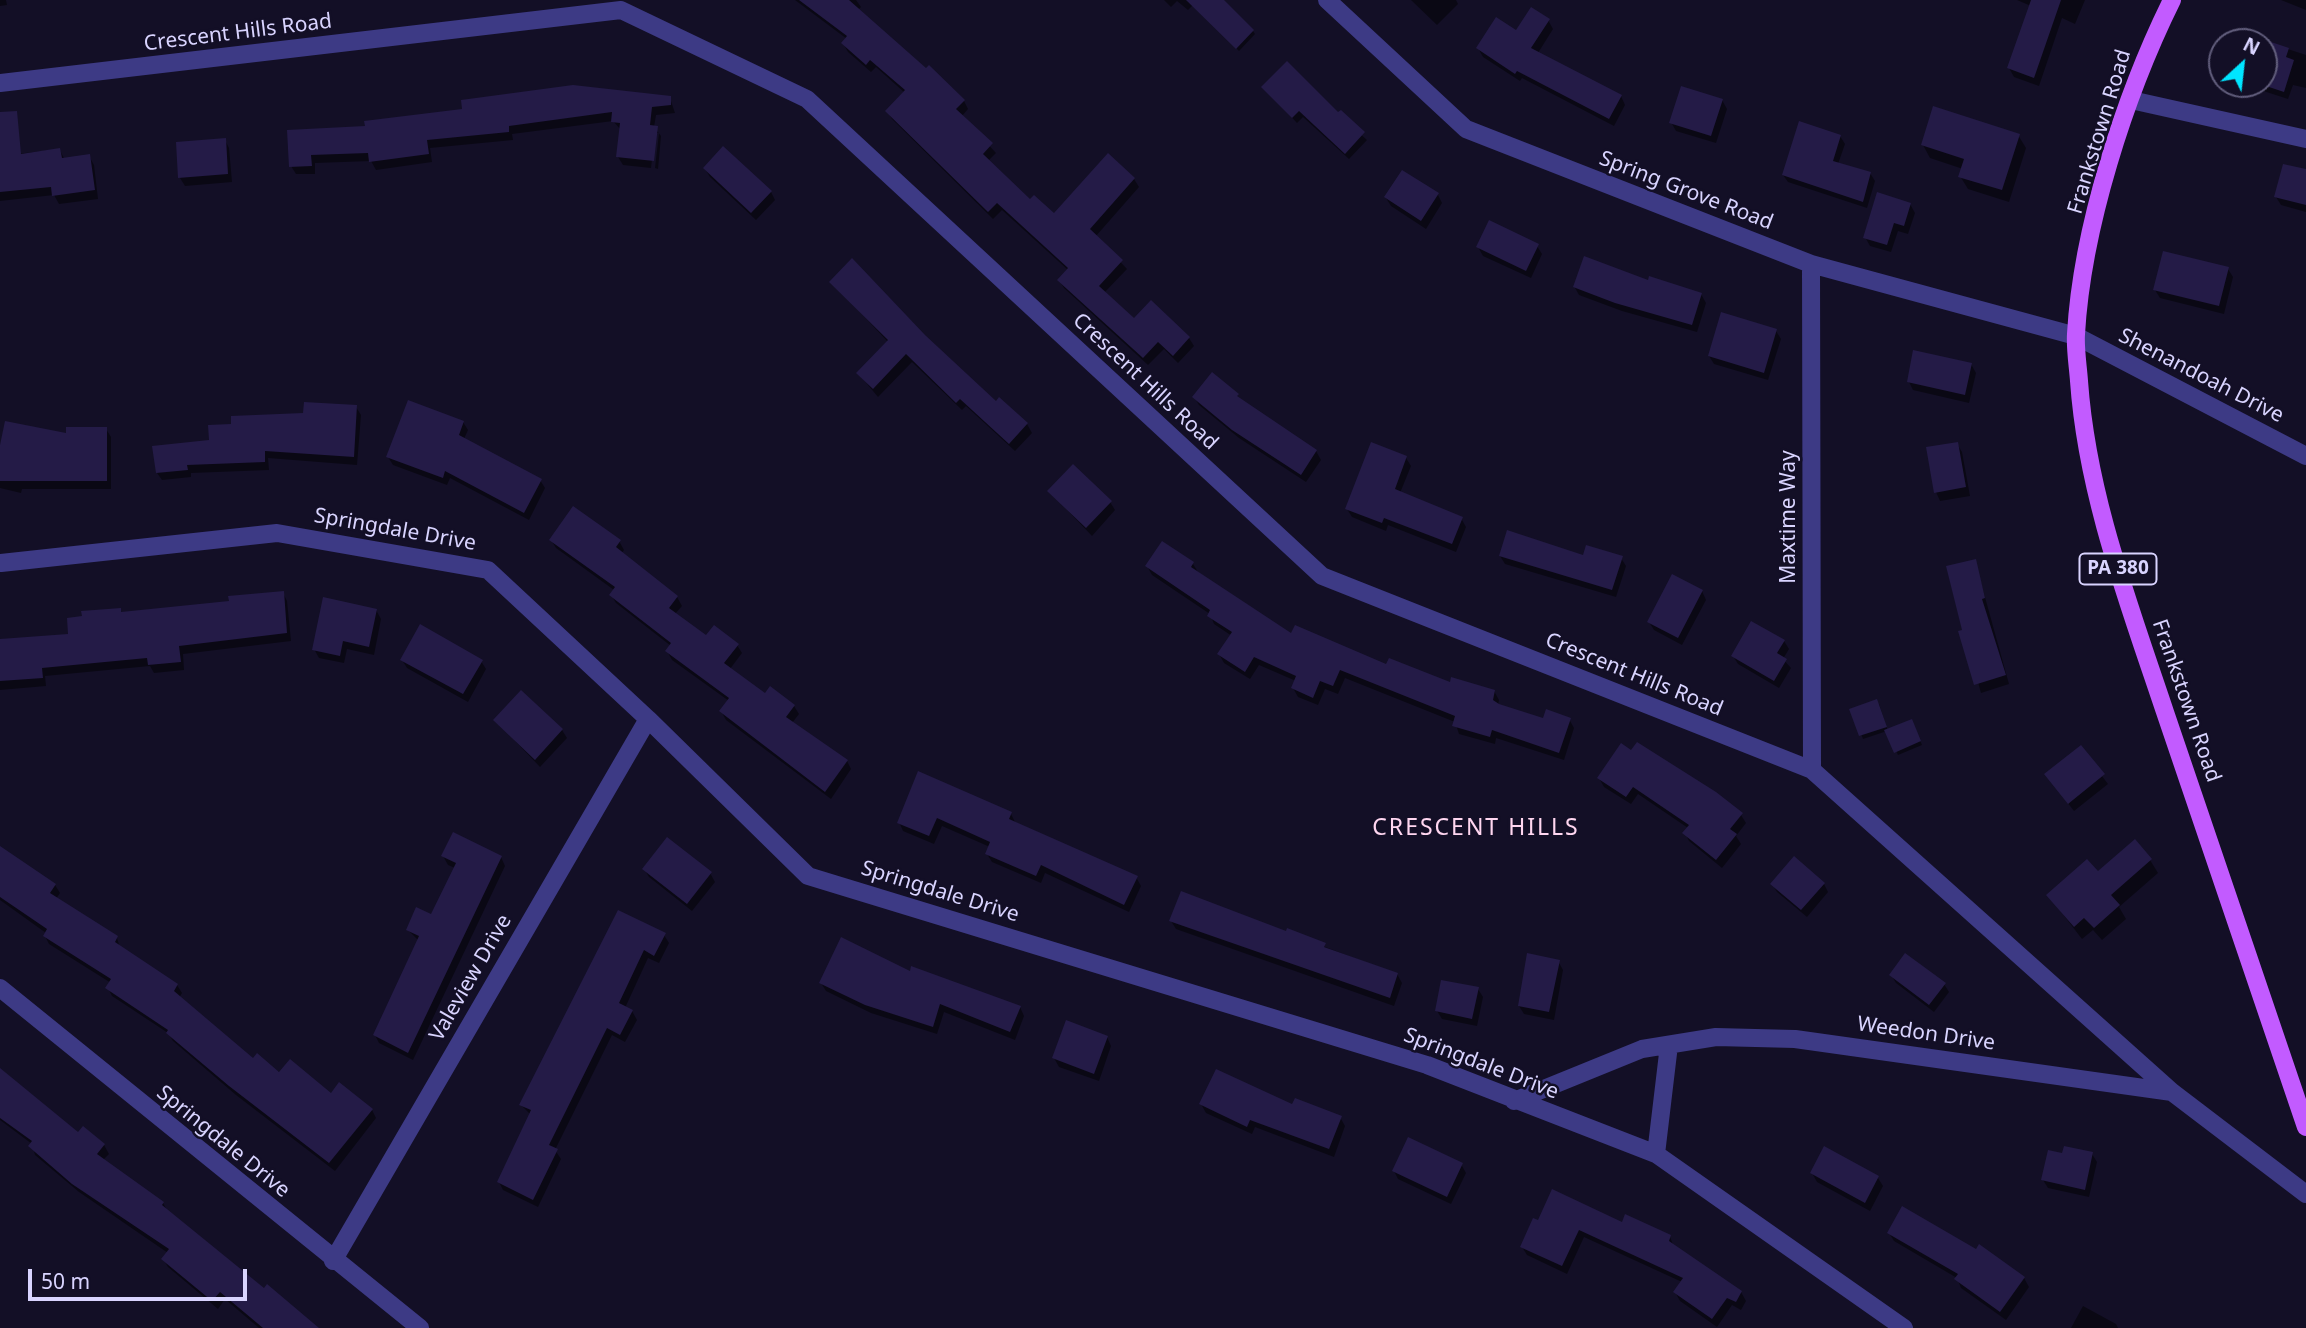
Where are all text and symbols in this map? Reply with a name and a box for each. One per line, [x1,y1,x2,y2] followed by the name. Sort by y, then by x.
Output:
[143,9,333,57] street label: Crescent Hills Road
[2208,28,2278,98] north arrow
[2239,31,2264,61] text: N
[2063,47,2137,217] street label: Frankstown Road
[1596,146,1776,236] street label: Spring Grove Road
[1067,308,1223,456] street label: Crescent Hills Road
[2114,323,2288,429] street label: Shenandoah Drive
[1776,450,1802,584] street label: Maxtime Way
[312,503,478,557] street label: Springdale Drive
[2080,554,2156,584] road number: PA 380
[2146,616,2226,786] street label: Frankstown Road
[1542,628,1726,722] street label: Crescent Hills Road
[1374,814,1578,842] district label: CRESCENT HILLS
[858,856,1022,928] street label: Springdale Drive
[425,910,517,1046] street label: Valeview Drive
[1856,1012,1996,1056] street label: Weedon Drive
[1400,1023,1562,1105] street label: Springdale Drive
[151,1081,295,1203] street label: Springdale Drive
[32,1254,250,1298] scale bar
[41,1267,90,1295] text: 50 m

